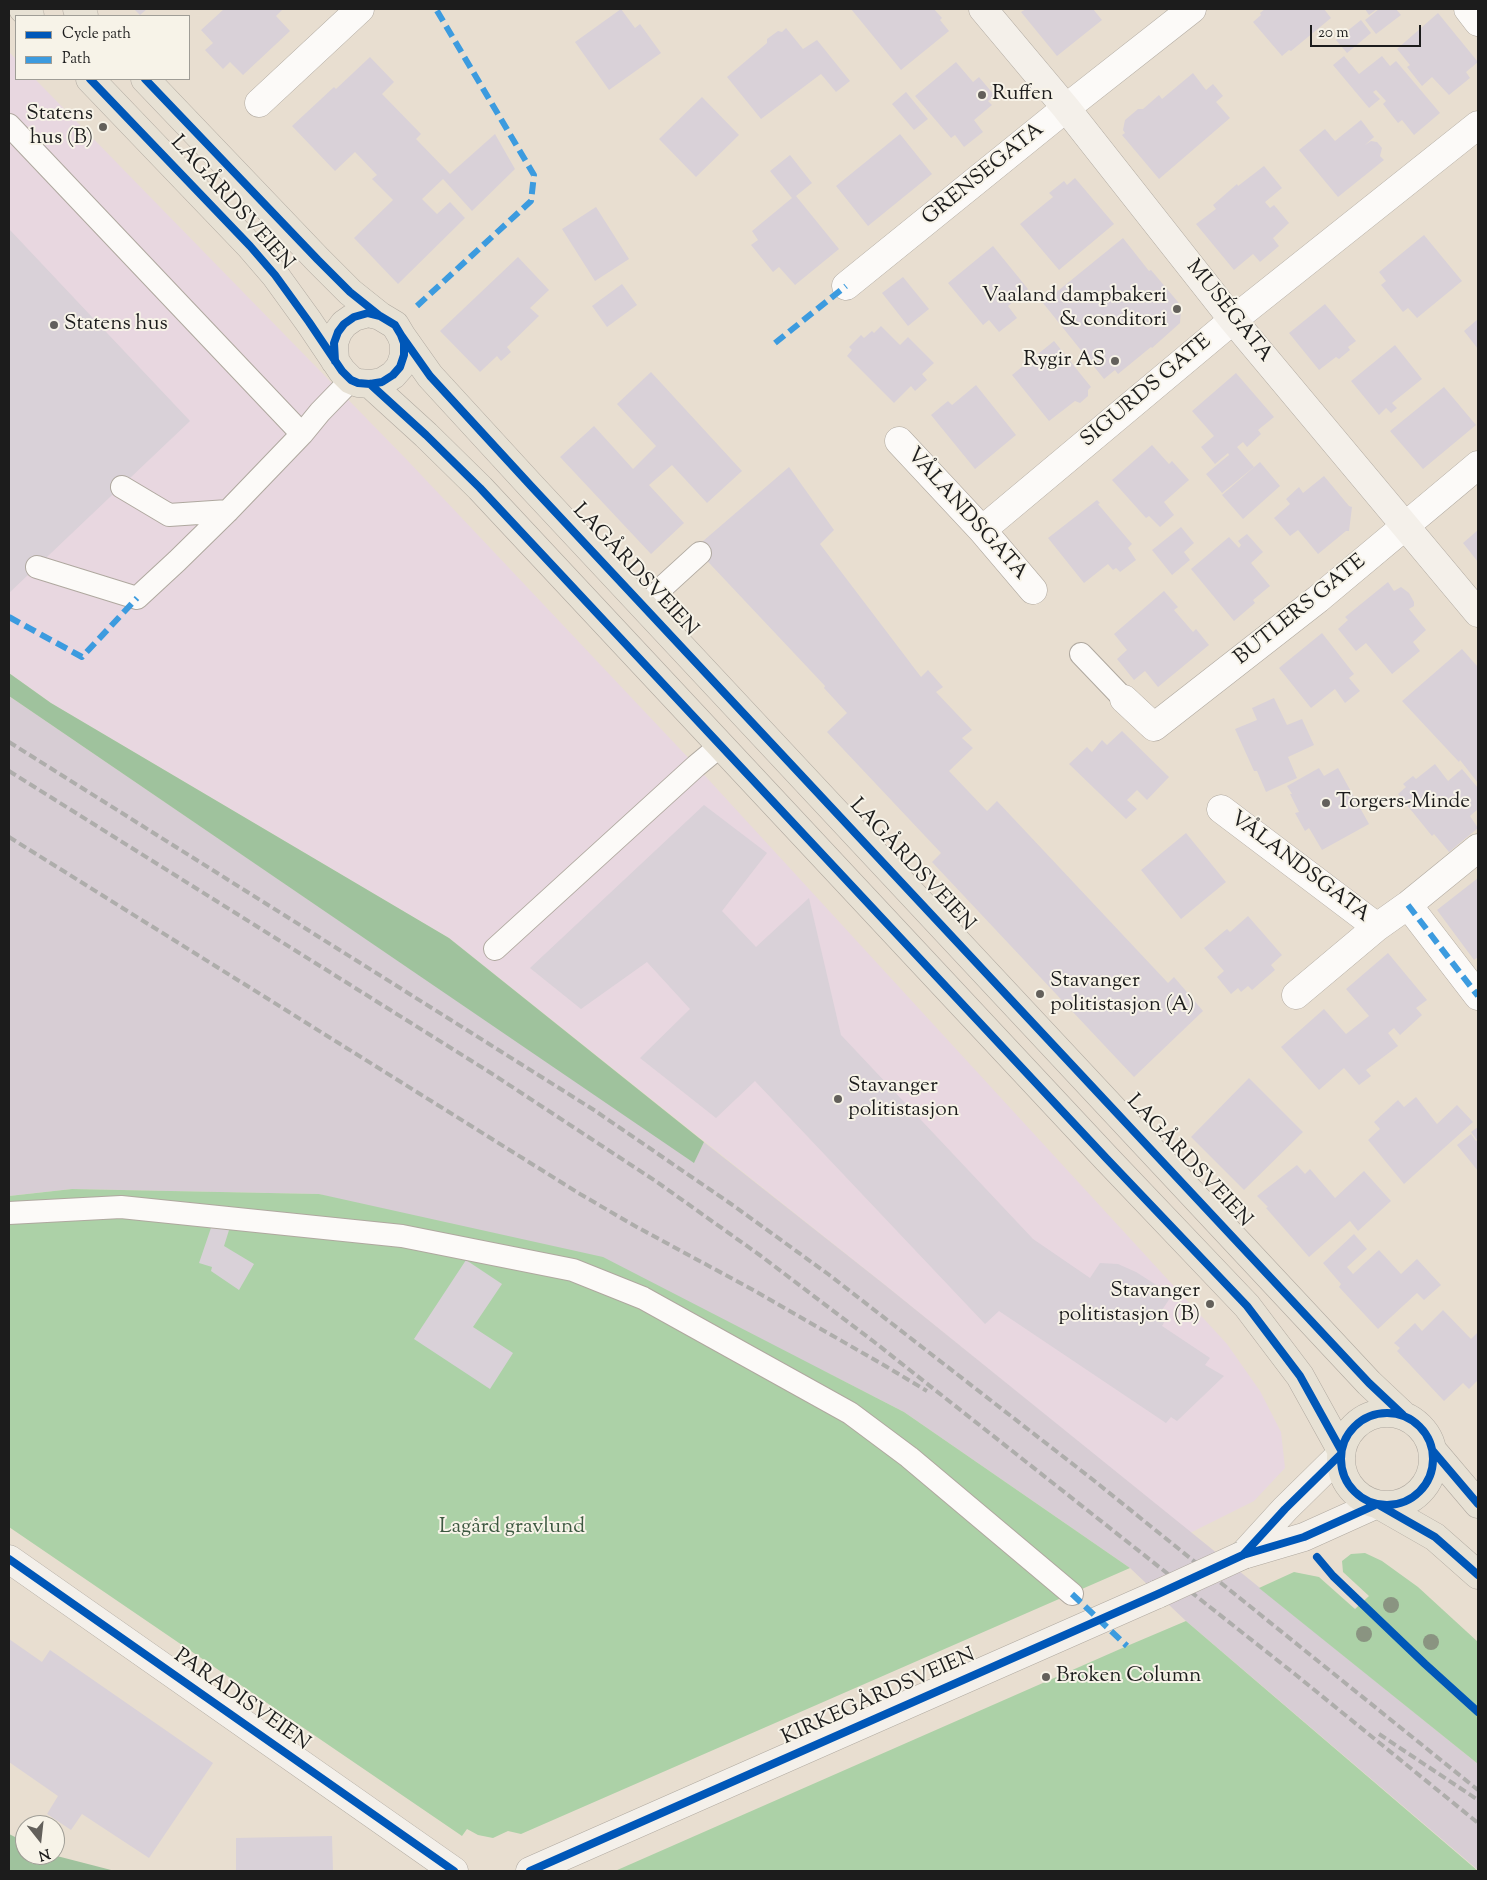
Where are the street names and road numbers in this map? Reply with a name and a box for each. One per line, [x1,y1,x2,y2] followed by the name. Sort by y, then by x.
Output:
[918,118,1050,232] street label: GRENSEGATA
[164,131,298,277] street label: LAGÅRDSVEIEN
[1179,256,1277,368] street label: MUSÉGATA
[1077,330,1217,454] street label: SIGURDS GATE
[900,444,1032,586] street label: VÅLANDSGATA
[566,499,702,643] street label: LAGÅRDSVEIEN
[1230,550,1372,672] street label: BUTLERS GATE
[843,794,979,938] street label: LAGÅRDSVEIEN
[1224,807,1374,929] street label: VÅLANDSGATA
[1120,1090,1256,1234] street label: LAGÅRDSVEIEN
[778,1644,980,1752] street label: KIRKEGÅRDSVEIEN
[168,1645,314,1757] street label: PARADISVEIEN

